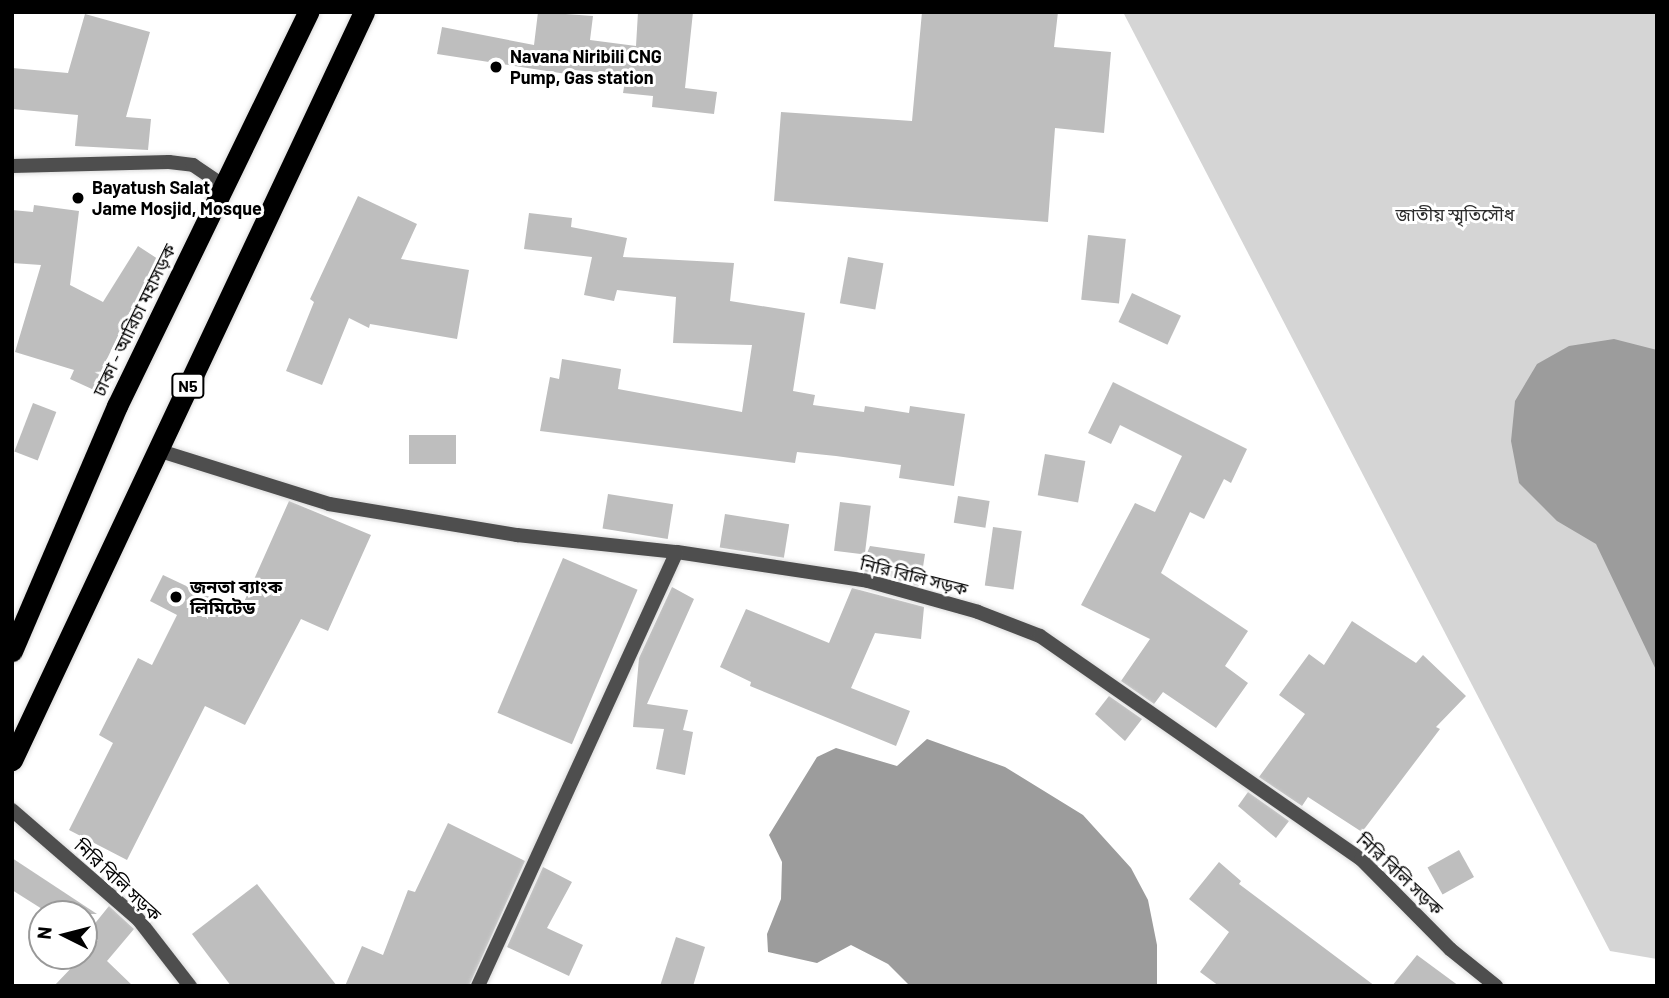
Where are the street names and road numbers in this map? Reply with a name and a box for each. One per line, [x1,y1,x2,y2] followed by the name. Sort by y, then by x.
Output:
[88,240,180,400] street label: ঢাকা - আরিচা মহাসড়ক
[170,374,206,398] road number: N5
[858,552,970,600] street label: নিরি বিলি সড়ক
[1352,828,1448,920] street label: নিরি বিলি সড়ক
[70,834,166,926] street label: নিরি বিলি সড়ক

